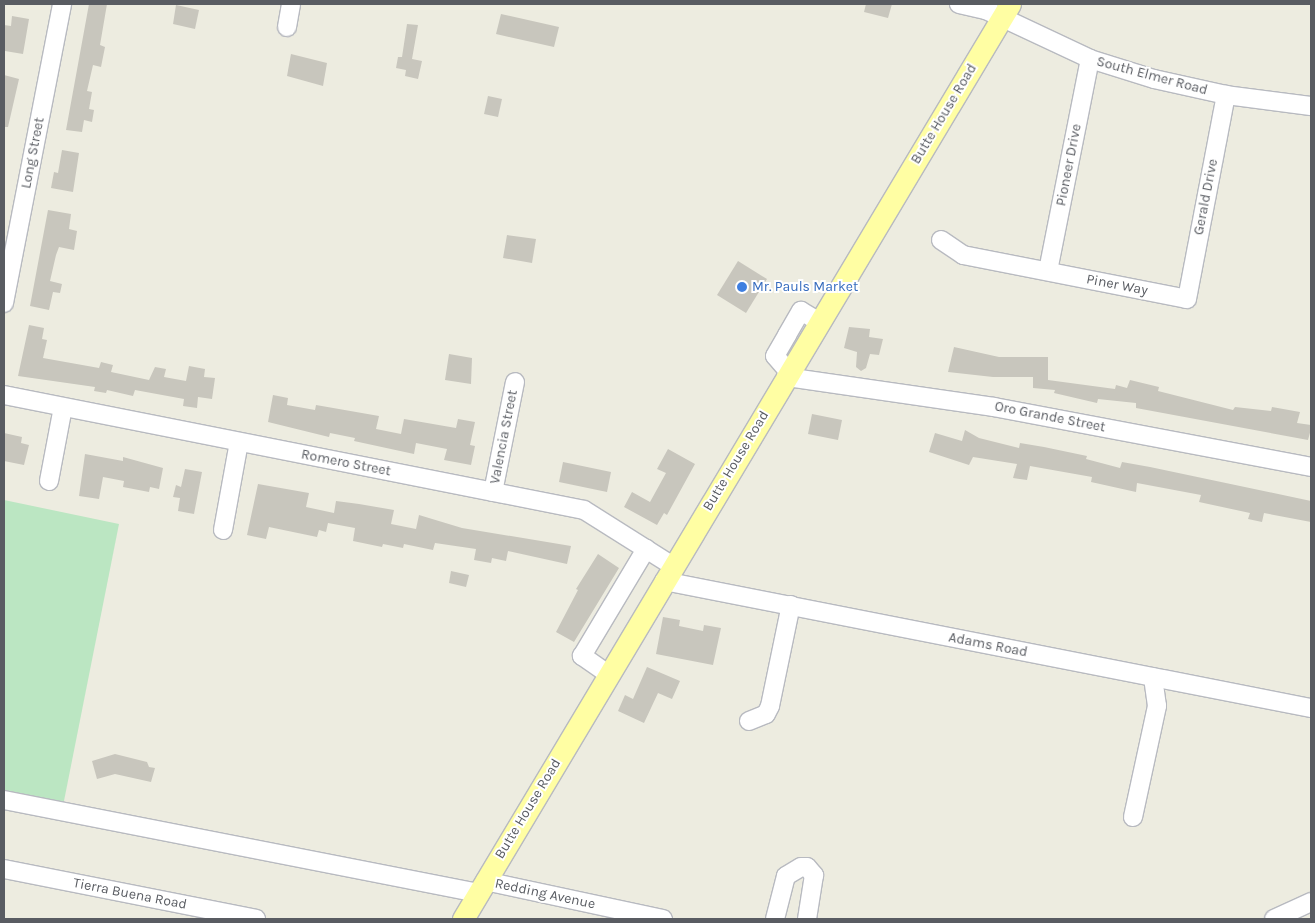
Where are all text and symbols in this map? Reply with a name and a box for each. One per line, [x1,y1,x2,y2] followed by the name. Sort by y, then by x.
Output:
[1095,53,1209,99] street label: South Elmer Road
[907,61,981,167] street label: Butte House Road
[18,116,48,190] street label: Long Street
[1053,122,1085,208] street label: Pioneer Drive
[1190,158,1222,236] street label: Gerald Drive
[1085,271,1149,299] street label: Piner Way
[752,279,858,295] place label: Mr. Pauls Market
[736,281,748,293] marker: Mr. Pauls Market
[487,389,521,485] street label: Valencia Street
[993,398,1107,436] street label: Oro Grande Street
[699,408,773,514] street label: Butte House Road
[300,446,392,480] street label: Romero Street
[947,629,1029,661] street label: Adams Road
[491,756,565,862] street label: Butte House Road
[72,875,188,913] street label: Tierra Buena Road
[493,875,597,913] street label: Redding Avenue

